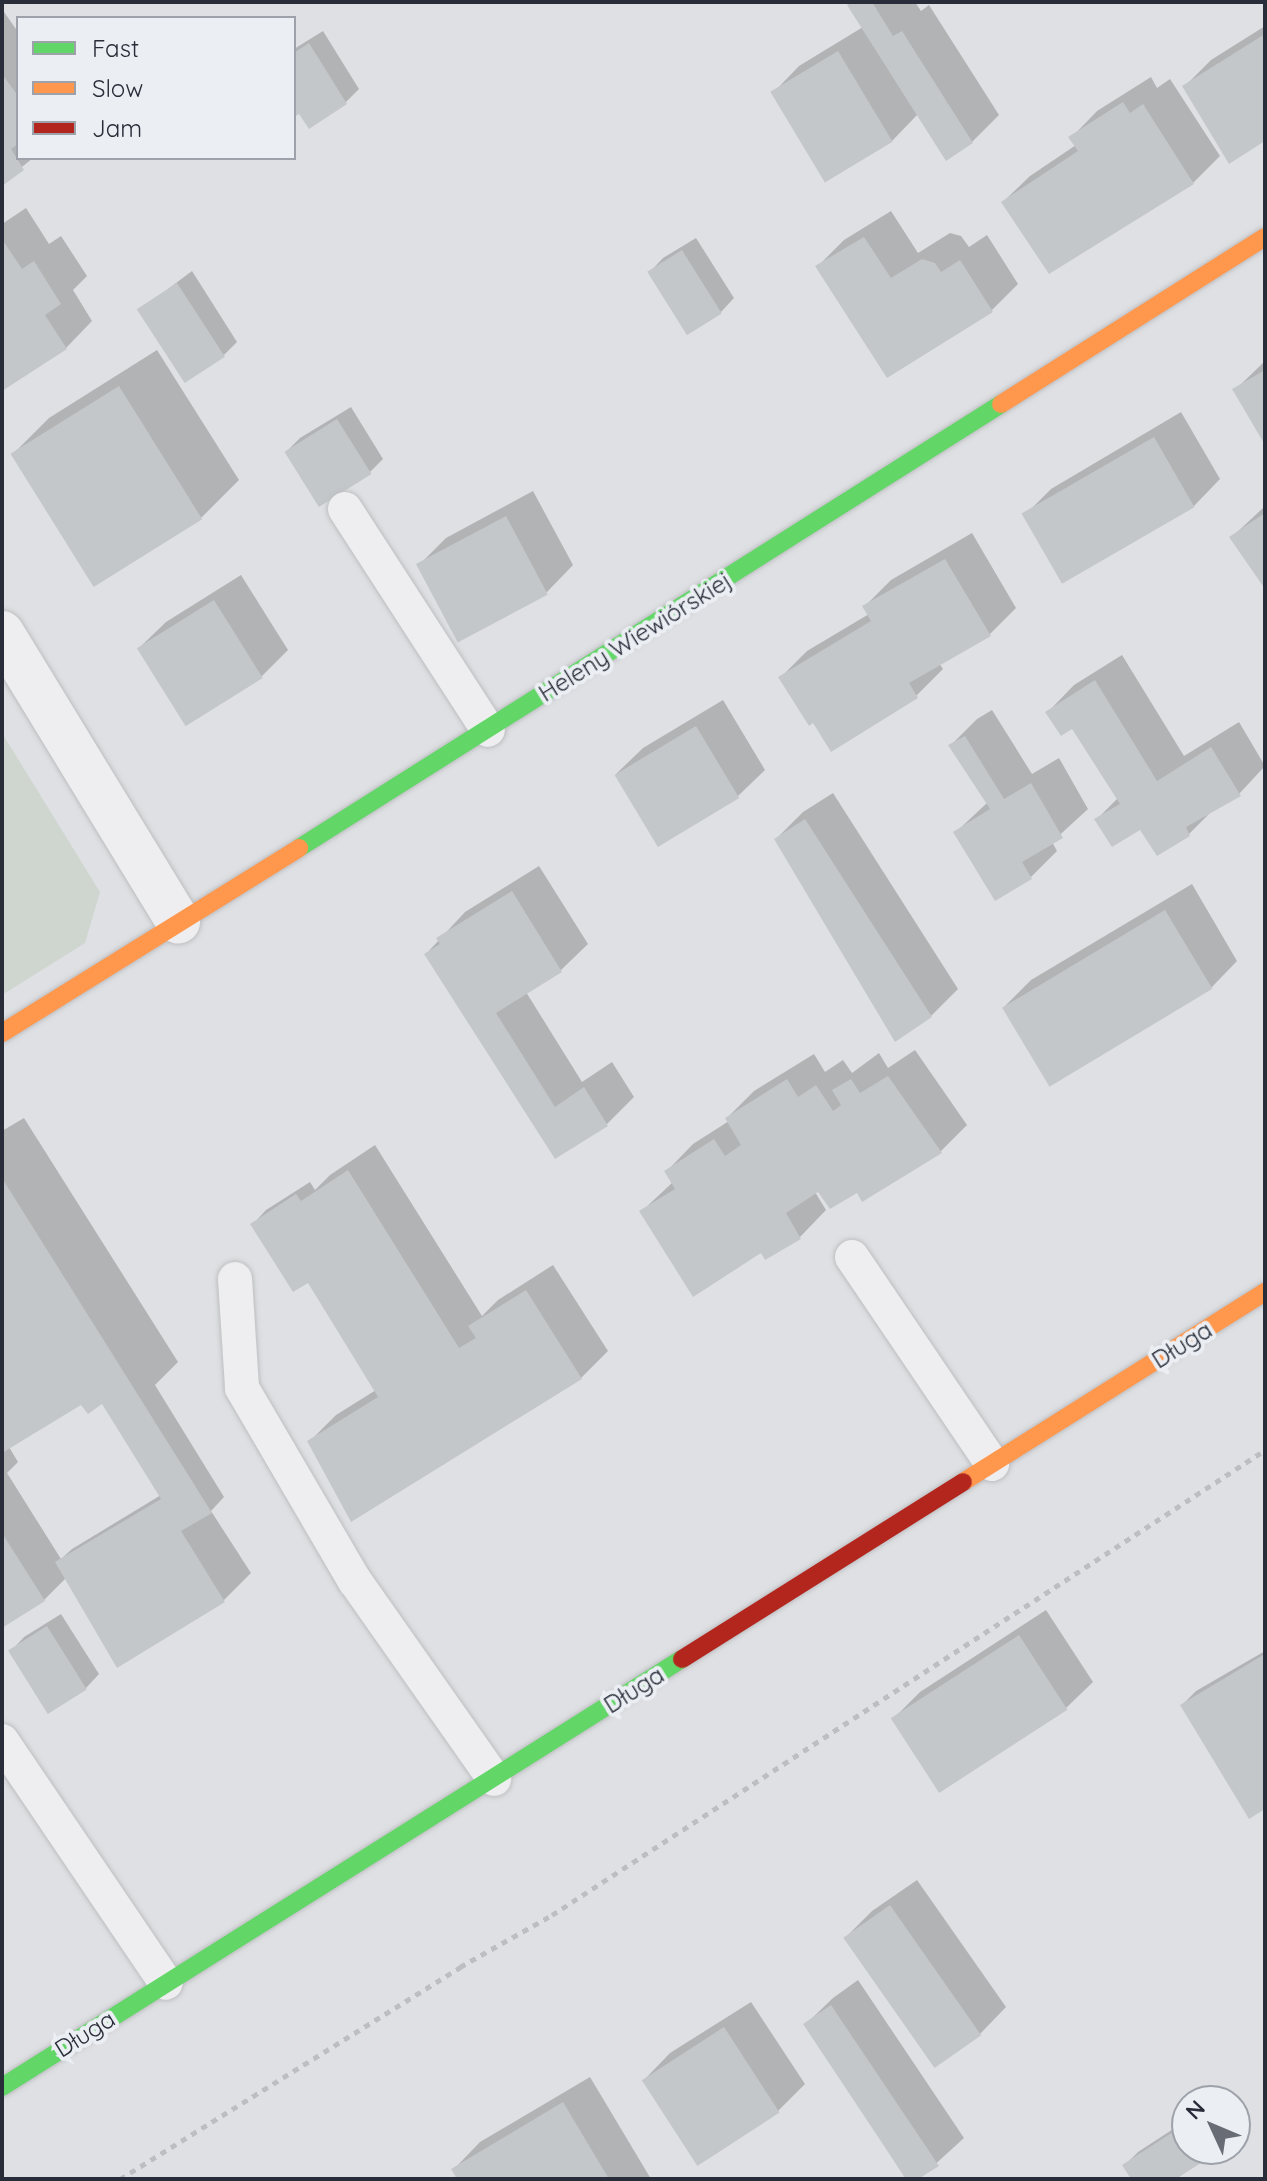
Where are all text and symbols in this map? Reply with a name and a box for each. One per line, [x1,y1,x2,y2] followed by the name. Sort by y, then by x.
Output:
[16,16,296,160] legend
[92,33,139,63] text: Fast
[92,73,143,103] text: Slow
[92,113,142,143] text: Jam
[533,566,737,708] street label: Heleny Wiewiórskiej
[1147,1315,1217,1375] street label: Długa
[599,1660,669,1720] street label: Długa
[50,2004,120,2064] street label: Długa
[1171,2085,1251,2165] north arrow
[1179,2094,1211,2125] text: N

